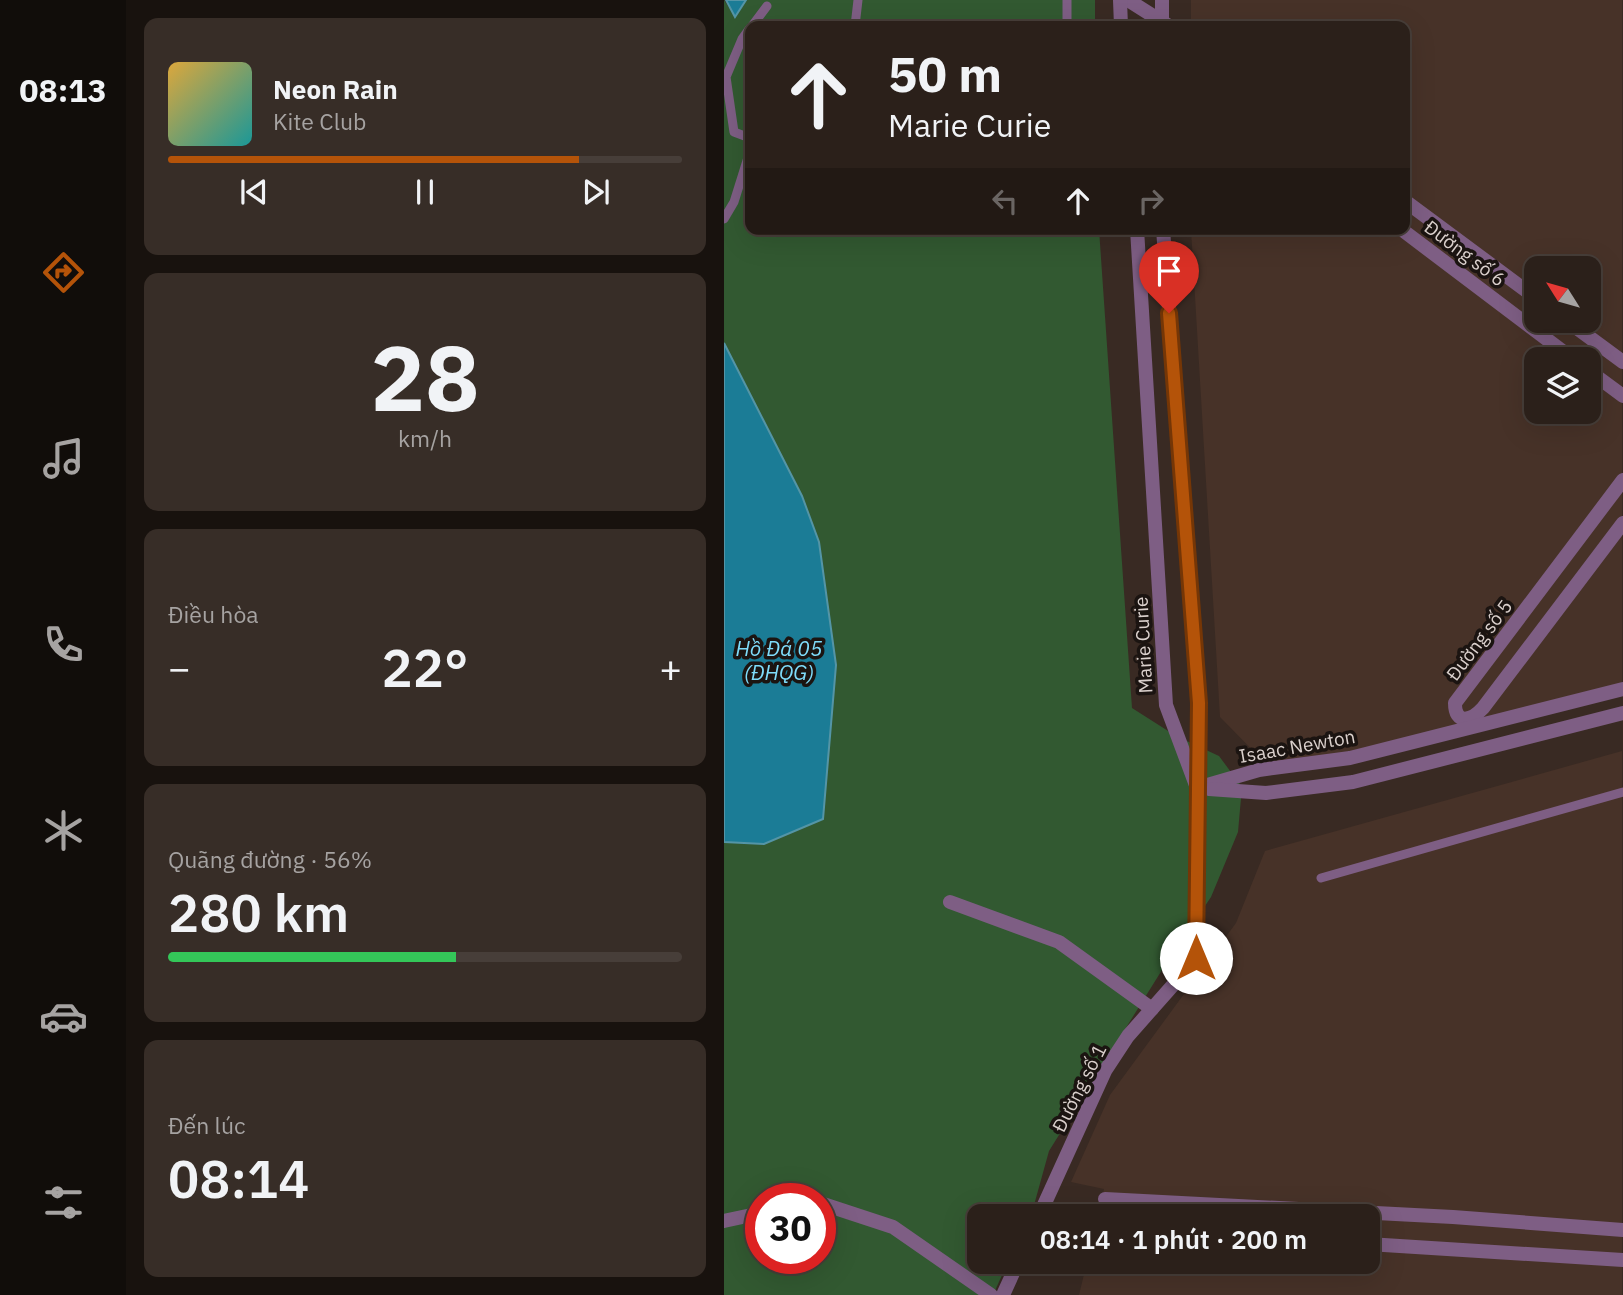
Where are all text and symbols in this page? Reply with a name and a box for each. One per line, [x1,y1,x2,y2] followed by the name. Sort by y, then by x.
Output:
[888,42,1002,105] text: 50 m
[773,49,864,140] icon: ahead
[19,69,107,111] text: 08:13
[273,72,398,106] text: Neon Rain
[888,104,1051,146] text: Marie Curie
[273,106,366,136] text: Kite Club
[235,173,273,211] icon: previous
[406,173,444,211] icon: pause
[577,173,615,211] icon: next
[986,182,1024,220] icon: left
[1059,182,1097,220] icon: ahead
[1132,182,1170,220] icon: right
[1420,215,1510,291] street label: Đường số 6
[1139,241,1199,313] pin
[39,248,88,297] icon: directions
[1150,252,1188,290] icon: arrive
[1524,256,1601,332] north arrow
[1524,256,1601,424] map controls
[370,318,480,436] text: 28
[1524,347,1601,424] button: layers
[398,423,452,453] text: km/h
[39,434,88,483] icon: music
[1441,595,1517,685] street label: Đường số 5
[1128,596,1158,694] street label: Marie Curie
[168,599,259,629] text: Điều hòa
[39,620,88,669] icon: phone
[382,634,468,701] text: 22°
[735,634,823,686] water label: Hồ Đá 05 (ĐHQG)
[168,643,191,692] text: −
[659,643,682,692] text: +
[1237,724,1357,768] street label: Isaac Newton
[39,806,88,855] icon: climate
[168,844,372,874] text: Quãng đường · 56%
[168,879,349,946] text: 280 km
[1159,921,1233,995] position arrow
[39,992,88,1041] icon: car
[1047,1040,1111,1136] street label: Đường số 1
[168,1110,246,1140] text: Đến lúc
[168,1145,309,1212] text: 08:14
[39,1178,88,1227] icon: filters
[745,1183,836,1274] speed limit sign: 30
[1040,1222,1307,1256] text: 08:14 · 1 phút · 200 m

